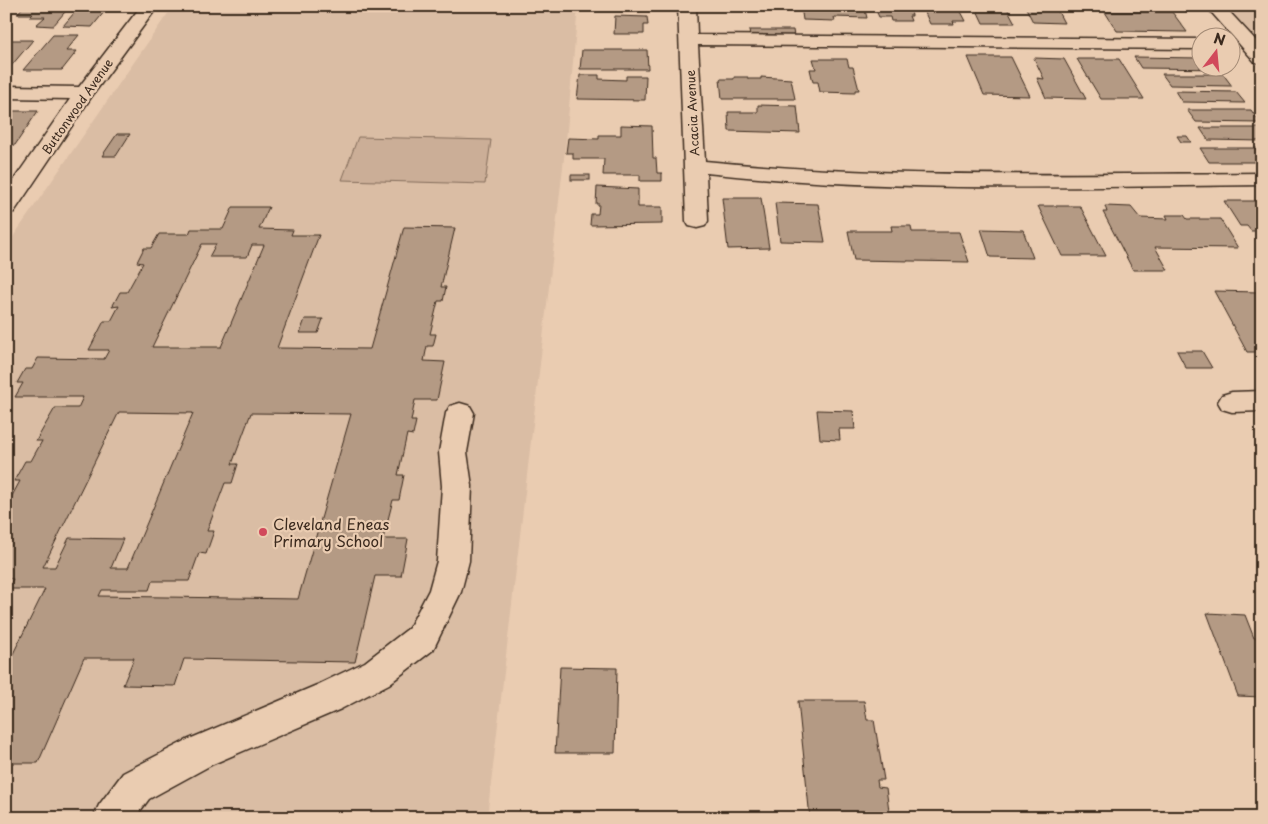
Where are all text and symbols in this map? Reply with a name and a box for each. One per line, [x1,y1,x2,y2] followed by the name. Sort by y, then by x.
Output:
[1211,27,1228,51] text: N
[1190,28,1240,78] north arrow
[37,54,117,157] street label: Buttonwood Avenue
[681,69,703,156] street label: Acacia Avenue
[273,512,390,552] place label: Cleveland Eneas Primary School
[257,526,269,538] marker: Cleveland Eneas Primary School

